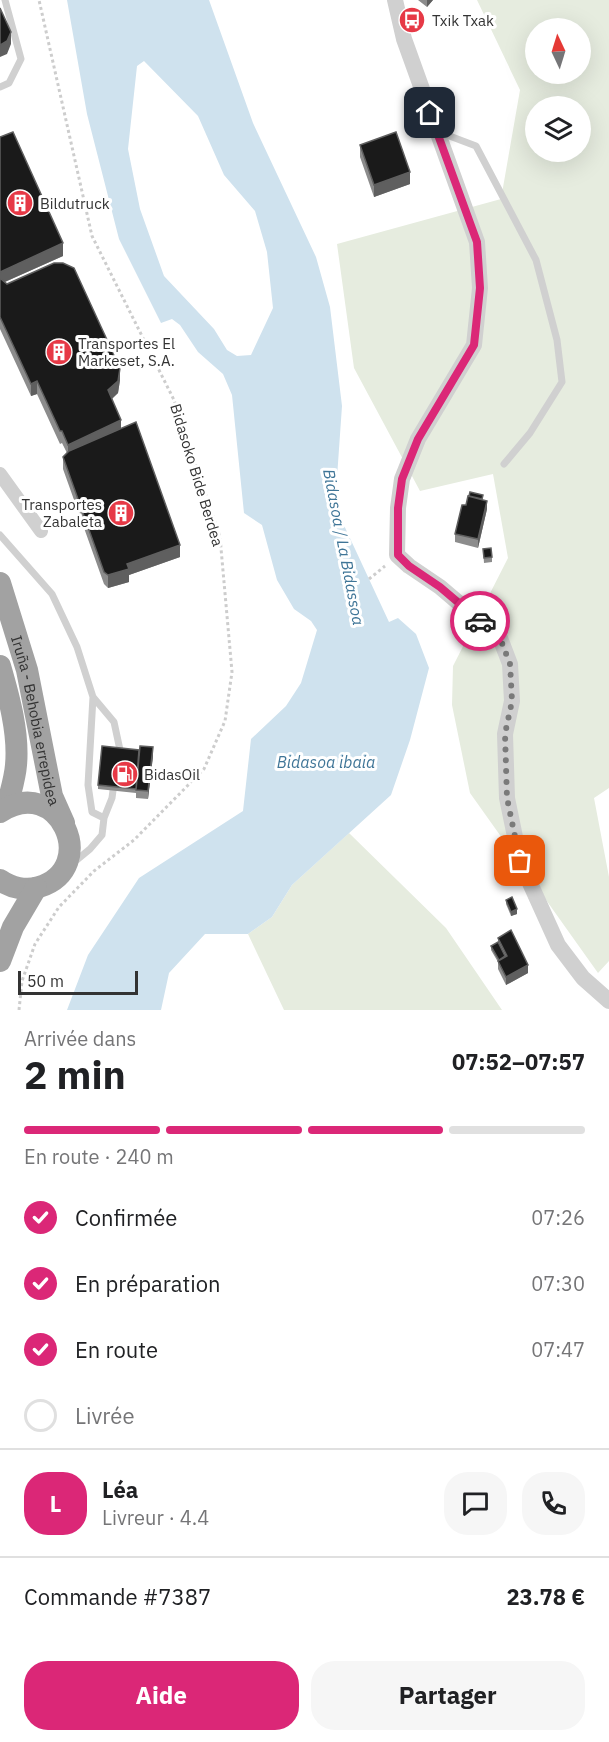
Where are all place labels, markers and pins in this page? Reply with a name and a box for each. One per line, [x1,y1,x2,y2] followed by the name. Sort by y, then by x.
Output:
[397,5,427,35] bus stop icon: Txik Txak
[432,11,494,30] place label: Txik Txak
[404,87,455,138] pin
[5,188,35,218] building icon: Bildutruck
[40,194,110,213] place label: Bildutruck
[78,334,175,370] place label: Transportes El Markeset, S.A.
[44,337,74,367] building icon: Transportes El Markeset, S.A.
[21,495,102,531] place label: Transportes Zabaleta
[106,498,136,528] building icon: Transportes Zabaleta
[110,759,140,789] fuel station icon: BidasOil
[144,765,200,784] place label: BidasOil
[494,835,545,886] pin

